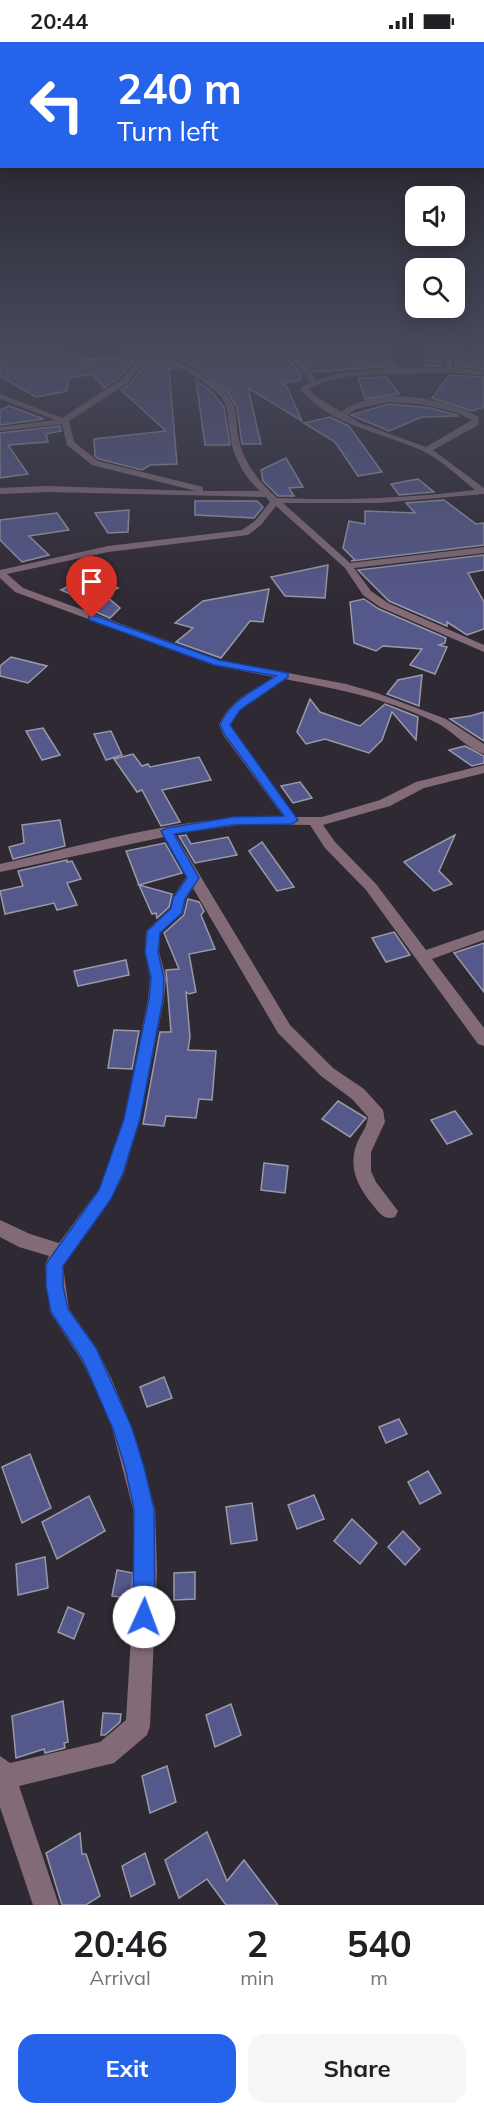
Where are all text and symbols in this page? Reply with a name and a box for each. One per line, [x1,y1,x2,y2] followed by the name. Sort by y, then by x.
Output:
[30,7,88,35] text: 20:44
[117,62,242,115] text: 240 m
[18,66,96,144] icon: left
[117,114,219,148] text: Turn left
[405,186,465,318] map controls
[405,186,465,246] button: sound
[405,258,465,318] button: search
[66,556,117,618] pin
[75,565,108,598] icon: arrive
[112,1585,176,1649] position arrow
[72,1921,168,1966] text: 20:46
[246,1921,268,1966] text: 2
[347,1921,412,1966] text: 540
[90,1965,151,1990] text: Arrival
[240,1965,274,1990] text: min
[370,1965,388,1990] text: m
[18,2034,236,2103] button: Exit
[248,2034,466,2103] button: Share

